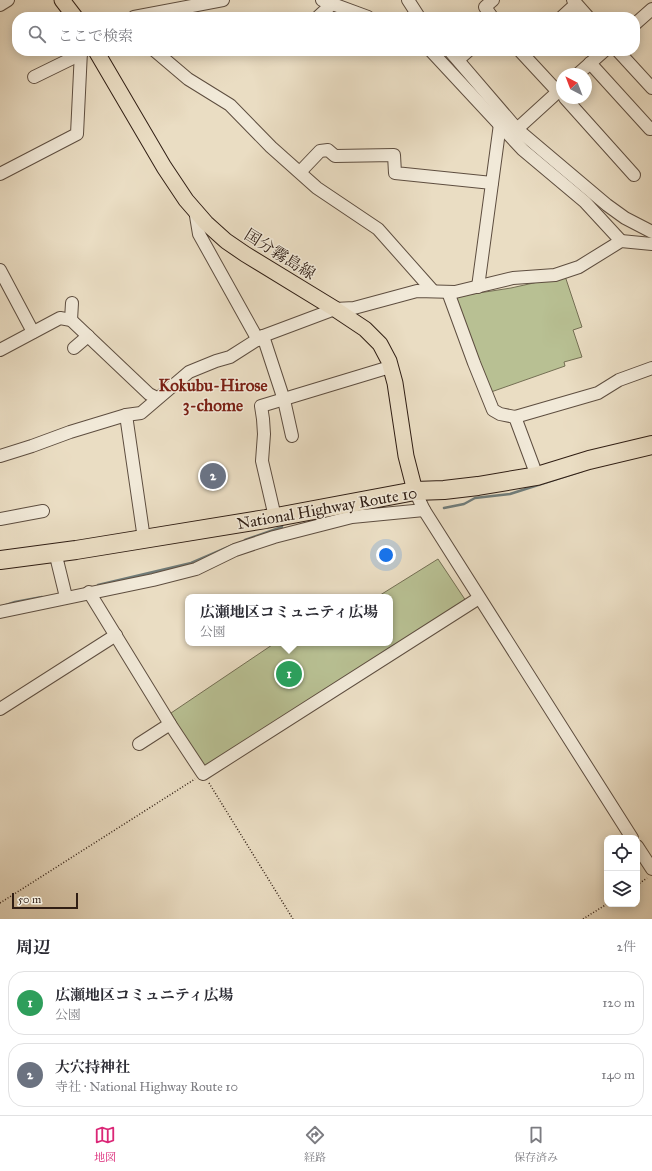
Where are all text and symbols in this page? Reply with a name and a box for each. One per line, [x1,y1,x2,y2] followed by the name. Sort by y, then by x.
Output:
[12,12,640,56] search box
[26,23,48,45] icon: search
[58,27,133,45] text: ここで検索
[556,68,592,104] north arrow
[241,225,319,283] street label: 国分霧島線
[158,375,268,416] district label: Kokubu-Hirose 3-chome
[200,461,226,491] pin: 2
[235,483,419,534] street label: National Highway Route 10
[376,545,396,565] your location
[185,594,393,646] popup
[200,603,378,621] text: 広瀬地区コミュニティ広場
[200,624,226,640] text: 公園
[276,659,302,689] pin: 1
[604,835,640,907] map controls
[604,835,640,871] button: locate
[604,871,640,907] button: layers
[12,891,78,910] scale bar
[18,893,41,906] text: 50 m
[16,937,50,958] text: 周辺
[617,939,636,955] text: 2件
[55,986,234,1004] text: 広瀬地区コミュニティ広場
[27,995,33,1011] text: 1
[602,995,635,1011] text: 120 m
[55,1007,81,1023] text: 公園
[55,1058,130,1076] text: 大穴持神社
[27,1067,33,1083] text: 2
[601,1067,635,1083] text: 140 m
[55,1079,238,1095] text: 寺社 · National Highway Route 10
[94,1124,116,1164] tab: 地図
[304,1124,326,1164] tab: 経路
[514,1124,558,1164] tab: 保存済み

